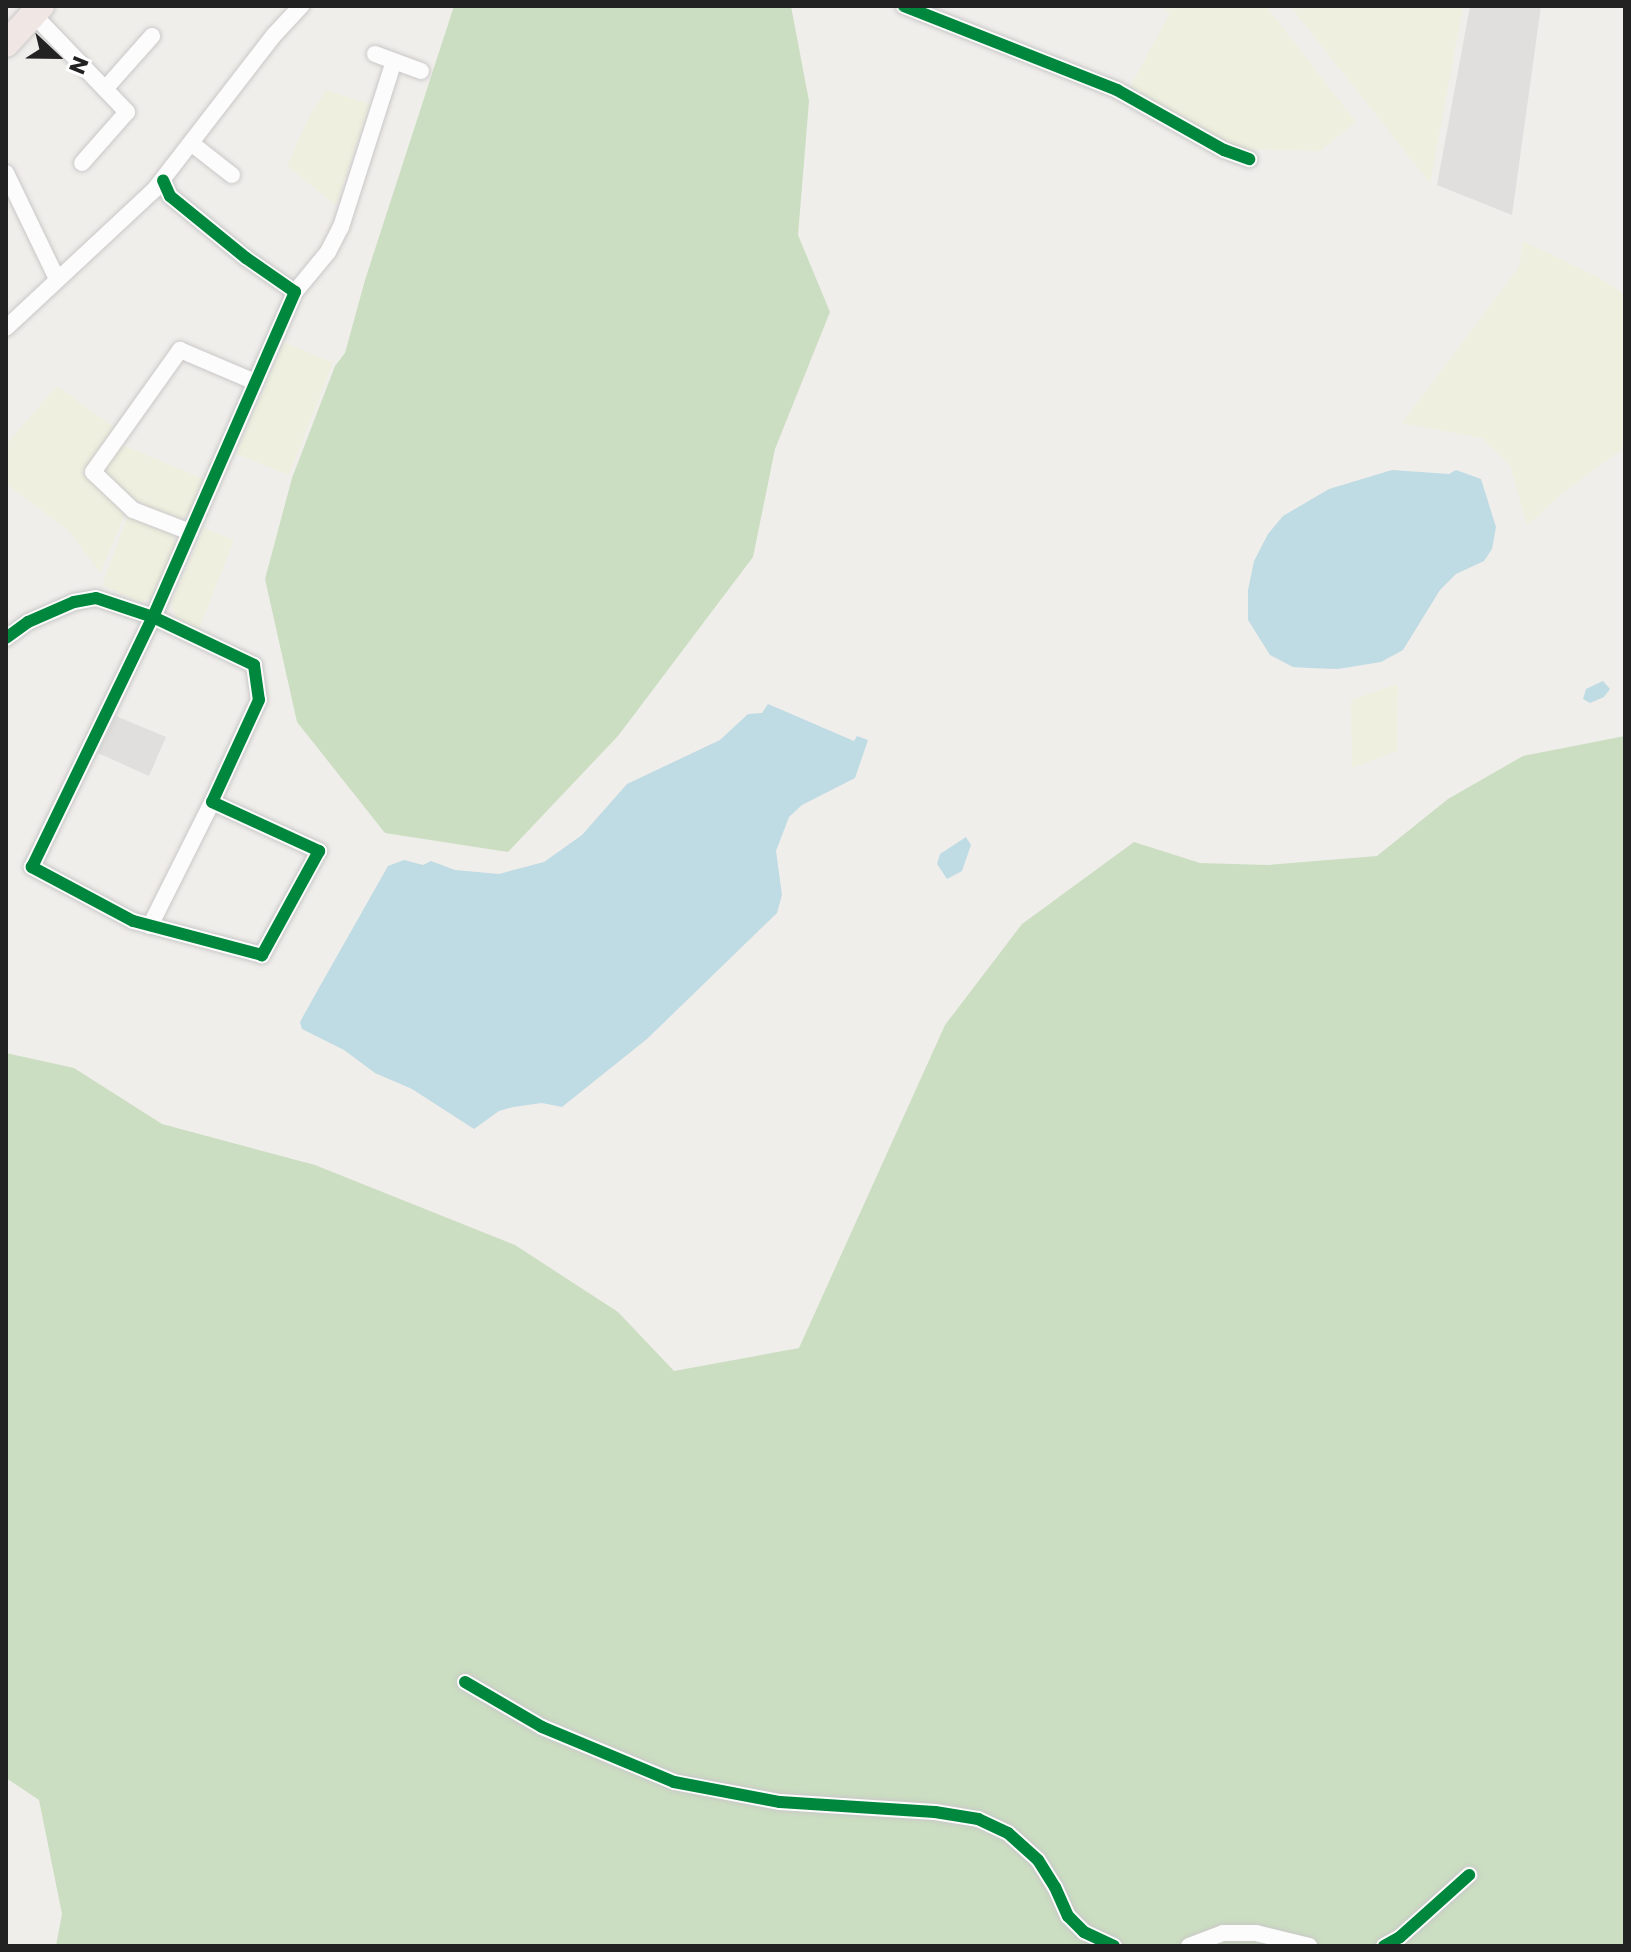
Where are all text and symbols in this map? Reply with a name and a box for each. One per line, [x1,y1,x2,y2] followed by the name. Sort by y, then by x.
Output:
[16,16,96,96] north arrow
[61,52,96,79] text: N

